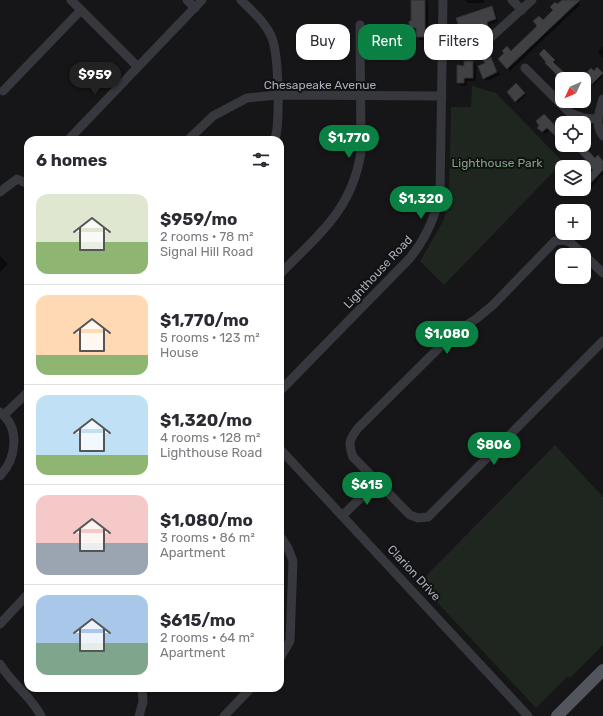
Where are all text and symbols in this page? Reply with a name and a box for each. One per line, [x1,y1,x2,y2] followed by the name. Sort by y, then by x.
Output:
[296,24,350,60] chip: Buy
[358,24,416,60] chip: Rent
[424,24,493,60] chip: Filters
[71,62,119,96] pin: $959
[78,67,112,82] text: $959
[555,72,591,108] north arrow
[555,72,591,284] map controls
[264,78,377,92] street label: Chesapeake Avenue
[555,116,591,152] button: locate
[316,125,382,159] pin: $1,770
[328,130,370,145] text: $1,770
[250,149,272,171] icon: filters
[36,150,107,170] text: 6 homes
[452,156,543,170] park label: Lighthouse Park
[555,160,591,196] button: layers
[388,186,454,220] pin: $1,320
[399,191,443,206] text: $1,320
[555,204,591,240] button: +
[160,209,238,229] text: $959/mo
[68,210,116,258] icon: home
[160,229,254,244] text: 2 rooms · 78 m²
[341,233,415,311] street label: Lighthouse Road
[160,244,253,259] text: Signal Hill Road
[555,248,591,284] button: −
[160,310,249,330] text: $1,770/mo
[68,311,116,359] icon: home
[414,321,480,355] pin: $1,080
[424,326,470,341] text: $1,080
[160,330,260,345] text: 5 rooms · 123 m²
[160,345,198,360] text: House
[160,410,252,430] text: $1,320/mo
[68,411,116,459] icon: home
[160,430,260,445] text: 4 rooms · 128 m²
[470,432,518,466] pin: $806
[477,437,511,452] text: $806
[160,445,262,460] text: Lighthouse Road
[343,472,391,506] pin: $615
[351,477,383,492] text: $615
[160,510,253,530] text: $1,080/mo
[68,511,116,559] icon: home
[160,530,255,545] text: 3 rooms · 86 m²
[385,542,444,604] street label: Clarion Drive
[160,545,225,560] text: Apartment
[160,610,236,630] text: $615/mo
[68,611,116,659] icon: home
[160,630,255,645] text: 2 rooms · 64 m²
[160,645,225,660] text: Apartment

